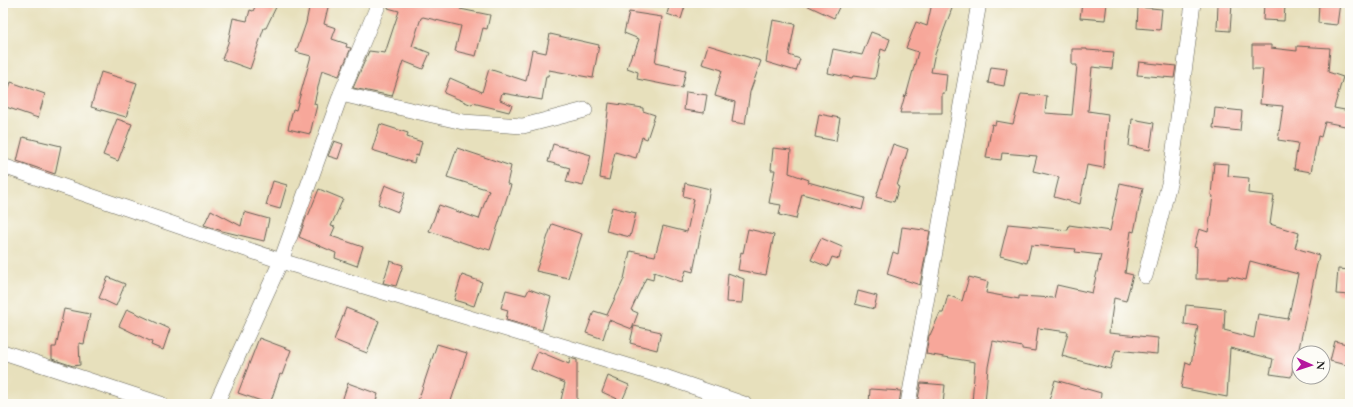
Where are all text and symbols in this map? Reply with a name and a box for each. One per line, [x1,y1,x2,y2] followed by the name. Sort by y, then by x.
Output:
[1291,345,1331,385] north arrow
[1314,361,1328,370] text: N

